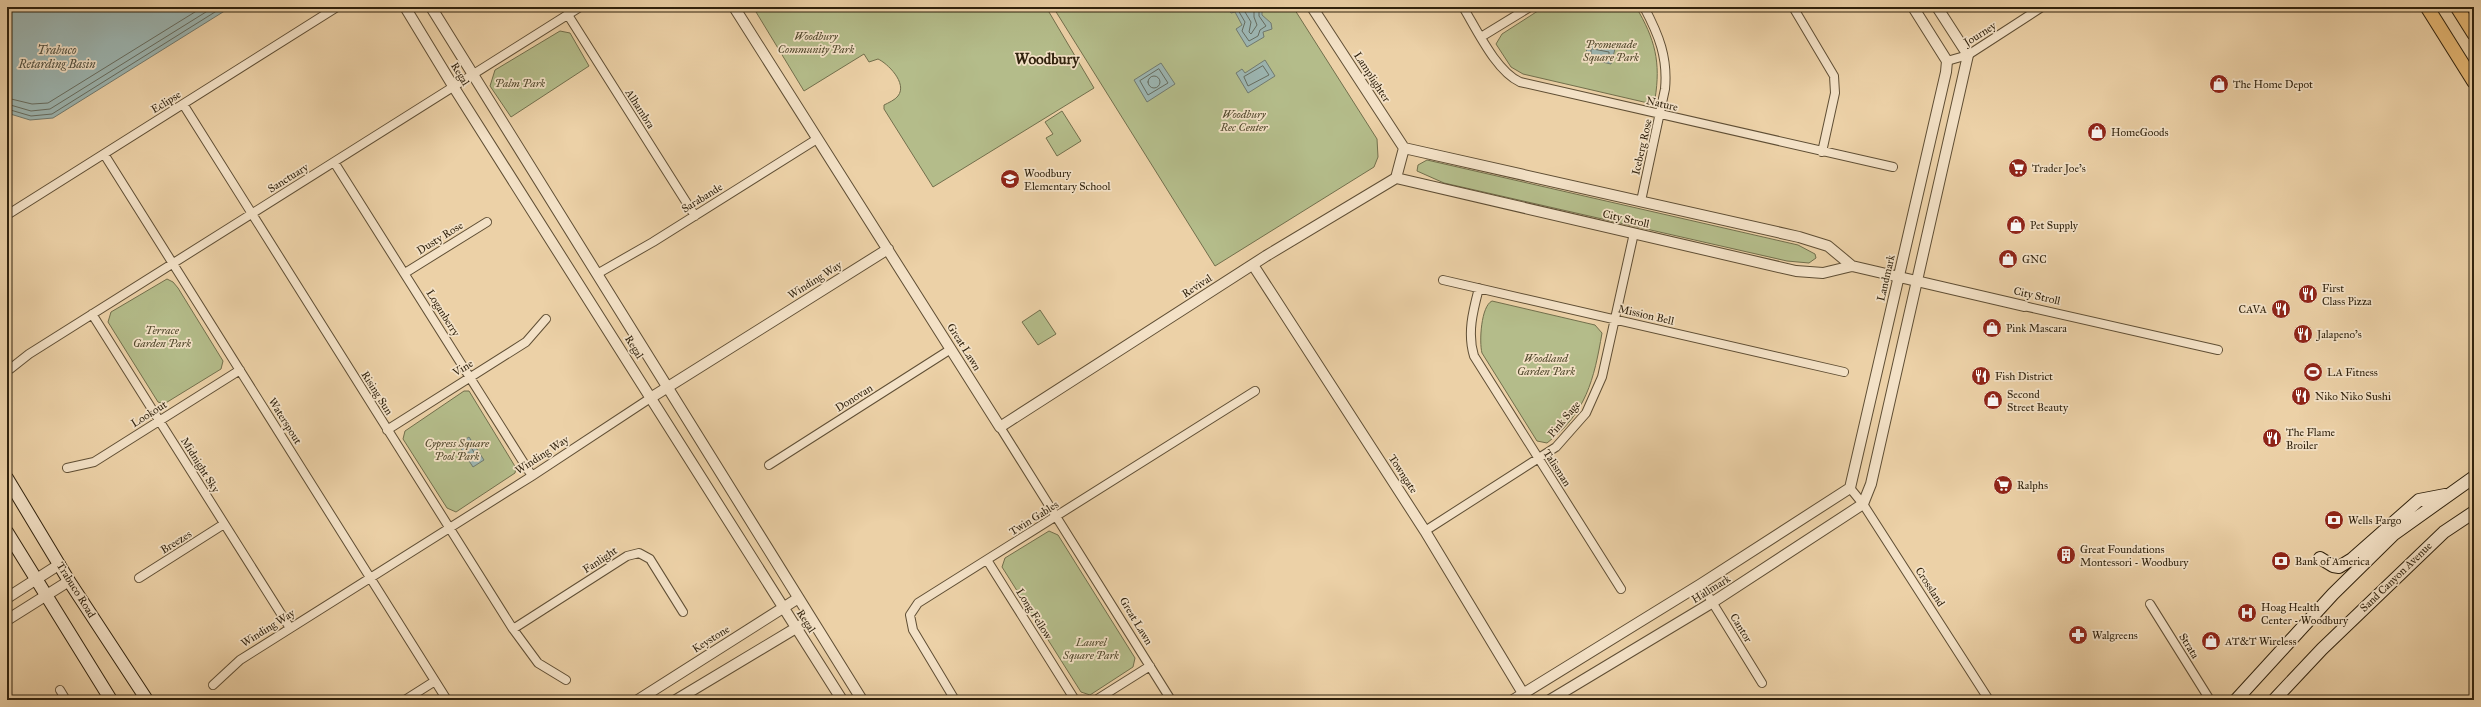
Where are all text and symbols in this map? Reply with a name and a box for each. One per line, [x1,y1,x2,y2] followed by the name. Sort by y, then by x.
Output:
[1961,19,2000,50] street label: Journey
[778,30,854,56] park label: Woodbury Community Park
[1582,38,1639,64] park label: Promenade Square Park
[17,43,96,71] water label: Trabuco Retarding Basin
[1351,49,1394,105] street label: Lamplighter
[1015,50,1080,69] district label: Woodbury
[448,60,472,88] street label: Regal
[2208,73,2230,95] shop icon: The Home Depot
[495,77,545,90] park label: Palm Park
[2233,78,2313,91] place label: The Home Depot
[622,86,658,131] street label: Alhambra
[149,88,184,116] street label: Eclipse
[1645,94,1680,114] street label: Nature
[1219,108,1269,134] park label: Woodbury Rec Center
[1629,117,1655,176] street label: Iceberg Rose
[2086,121,2108,143] shop icon: HomeGoods
[2111,126,2169,139] place label: HomeGoods
[2007,157,2029,179] supermarket icon: Trader Joe's
[265,160,311,196] street label: Sanctuary
[2032,162,2086,176] place label: Trader Joe's
[1024,167,1111,193] place label: Woodbury Elementary School
[999,168,1021,190] school or university icon: Woodbury Elementary School
[679,180,725,216] street label: Sarabande
[1601,207,1651,231] street label: City Stroll
[2005,214,2027,236] shop icon: Pet Supply
[415,219,466,257] street label: Dusty Rose
[2030,219,2079,232] place label: Pet Supply
[1997,248,2019,270] shop icon: GNC
[1874,253,1898,303] street label: Landmark
[2022,253,2047,266] place label: GNC
[786,258,845,302] street label: Winding Way
[1179,271,1215,301] street label: Revival
[2322,282,2372,308] place label: First Class Pizza
[2297,283,2319,305] restaurant icon: First Class Pizza
[2012,284,2062,308] street label: City Stroll
[424,287,463,340] street label: Loganberry
[2270,298,2292,320] restaurant icon: CAVA
[1617,302,1675,328] street label: Mission Bell
[2239,303,2268,316] place label: CAVA
[1981,317,2003,339] shop icon: Pink Mascara
[944,321,984,373] street label: Great Lawn
[2006,322,2067,335] place label: Pink Mascara
[2292,323,2314,345] restaurant icon: Jalapeno's
[133,324,191,350] park label: Terrace Garden Park
[2316,328,2362,342] place label: Jalapeno's
[622,333,646,361] street label: Regal
[1517,352,1575,378] park label: Woodland Garden Park
[450,357,476,380] street label: Vine
[2302,361,2324,383] sports icon: LA Fitness
[1970,365,1992,387] restaurant icon: Fish District
[2327,366,2378,379] place label: LA Fitness
[358,369,396,417] street label: Rising Sun
[1995,370,2053,383] place label: Fish District
[833,381,875,415] street label: Donovan
[2290,385,2312,407] restaurant icon: Niko Niko Sushi
[2007,388,2069,414] place label: Second Street Beauty
[1982,389,2004,411] shop icon: Second Street Beauty
[2315,390,2391,403] place label: Niko Niko Sushi
[266,395,304,447] street label: Waterspout
[129,398,169,430] street label: Lookout
[1545,398,1583,440] street label: Pink Sage
[2286,426,2336,452] place label: The Flame Broiler
[2261,427,2283,449] restaurant icon: The Flame Broiler
[513,432,572,477] street label: Winding Way
[178,435,223,496] street label: Midnight Sky
[425,437,490,463] park label: Cypress Square Pool Park
[1540,447,1574,489] street label: Talisman
[1386,452,1421,496] street label: Towngate
[1992,474,2014,496] supermarket icon: Ralphs
[2017,479,2048,492] place label: Ralphs
[1007,498,1061,538] street label: Twin Gables
[2323,509,2345,531] bank icon: Wells Fargo
[2348,514,2402,527] place label: Wells Fargo
[158,527,194,557] street label: Breezes
[2357,539,2435,615] street label: Sand Canyon Avenue
[2080,543,2189,569] place label: Great Foundations Montessori - Woodbury
[580,544,620,576] street label: Fanlight
[2055,544,2077,566] building icon: Great Foundations Montessori - Woodbury
[2270,550,2292,572] bank icon: Bank of America
[2295,555,2370,568] place label: Bank of America
[54,560,99,621] street label: Trabuco Road
[1912,565,1948,610] street label: Crossland
[1689,572,1733,606] street label: Hallmark
[1013,586,1055,642] street label: Long Fellow
[1117,595,1155,647] street label: Great Lawn
[2261,601,2349,627] place label: Hoag Health Center - Woodbury
[2236,602,2258,624] hospital icon: Hoag Health Center - Woodbury
[239,606,298,650] street label: Winding Way
[794,607,818,635] street label: Regal
[1727,611,1755,646] street label: Cantor
[690,622,732,655] street label: Keystone
[2067,624,2089,646] pharmacy icon: Walgreens
[2092,629,2138,642] place label: Walgreens
[2200,630,2222,652] shop icon: AT&T Wireless
[2176,631,2202,661] street label: Strata
[2224,635,2297,648] place label: AT&T Wireless
[1062,636,1119,662] park label: Laurel Square Park

